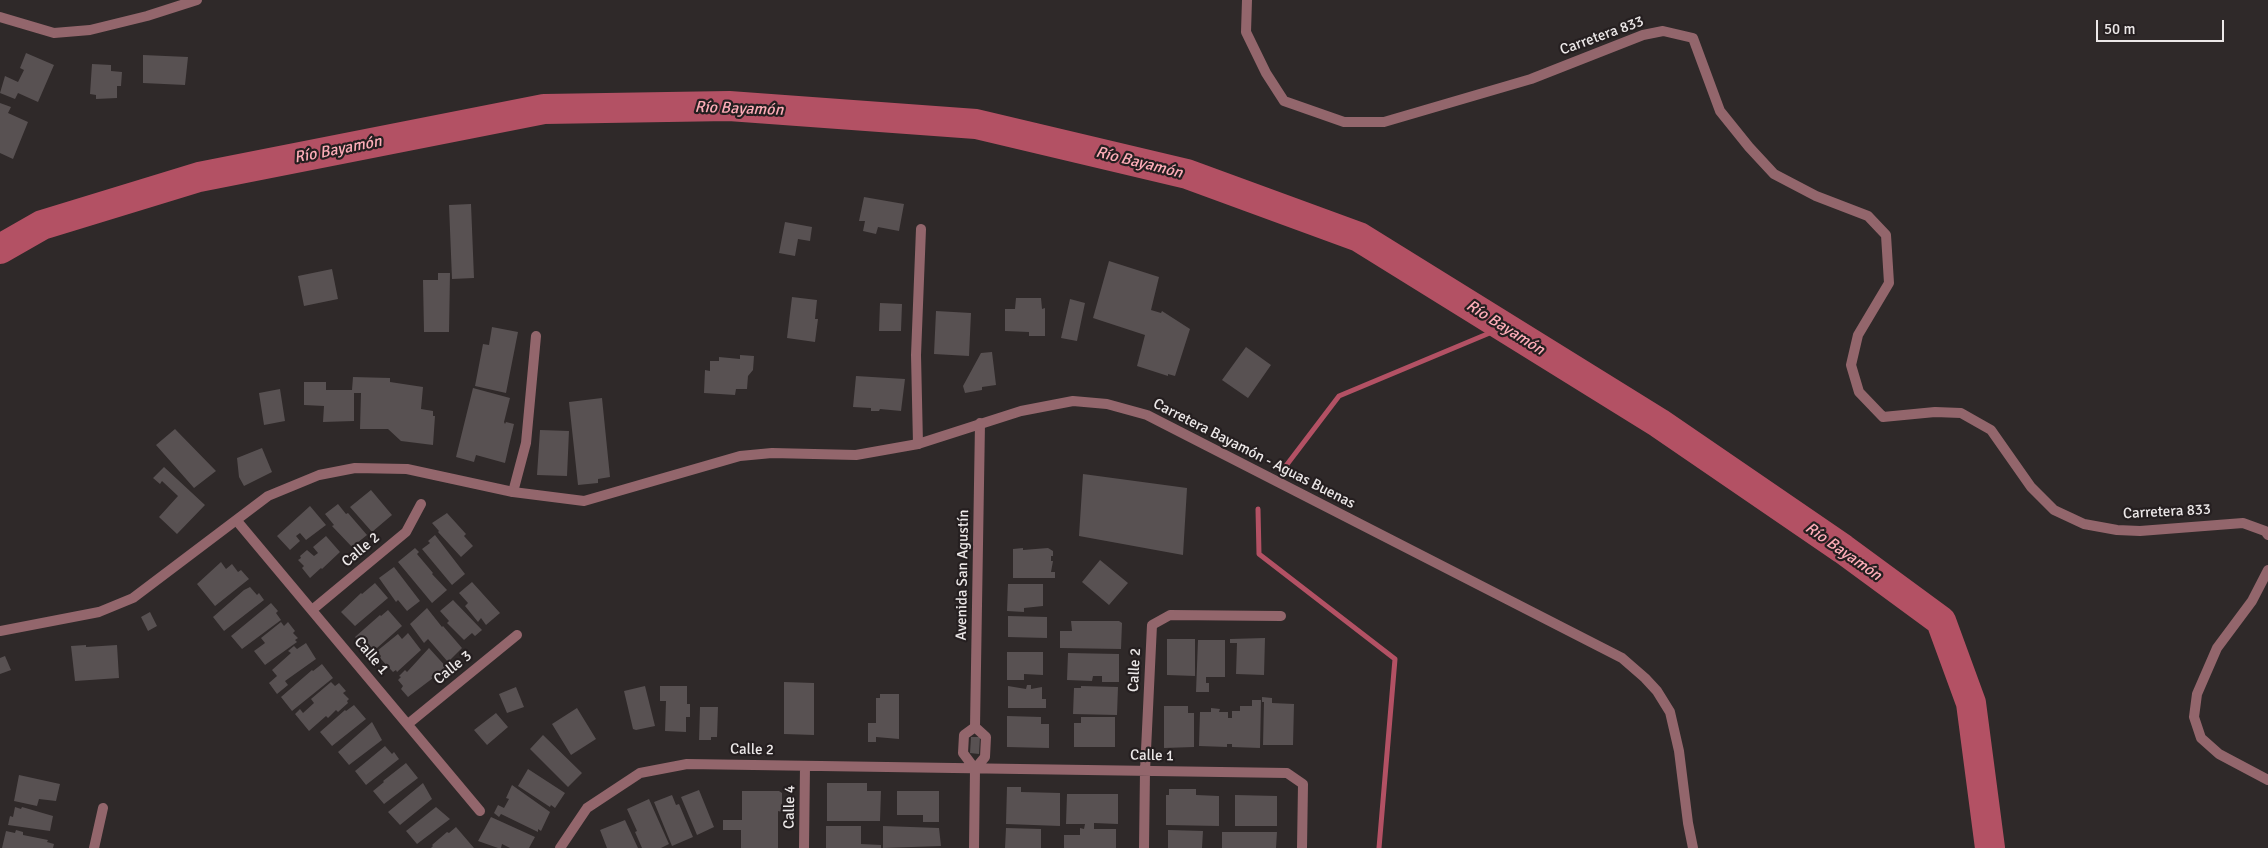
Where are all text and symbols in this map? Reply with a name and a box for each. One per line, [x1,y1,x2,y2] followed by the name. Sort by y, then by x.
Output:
[2098,10,2226,42] scale bar
[1558,12,1646,60] street label: Carretera 833
[2104,20,2135,38] text: 50 m
[694,98,784,120] water label: Río Bayamón
[293,132,383,168] water label: Río Bayamón
[1094,143,1184,183] water label: Río Bayamón
[1462,296,1548,360] water label: Río Bayamón
[1150,395,1358,513] street label: Carretera Bayamón - Aguas Buenas
[2123,501,2211,523] street label: Carretera 833
[953,509,973,641] street label: Avenida San Agustín
[1801,519,1885,585] water label: Río Bayamón
[338,529,384,571] street label: Calle 2
[350,633,392,679] street label: Calle 1
[430,647,476,689] street label: Calle 3
[1125,648,1145,692] street label: Calle 2
[730,741,774,759] street label: Calle 2
[1130,747,1174,765] street label: Calle 1
[781,785,799,829] street label: Calle 4

